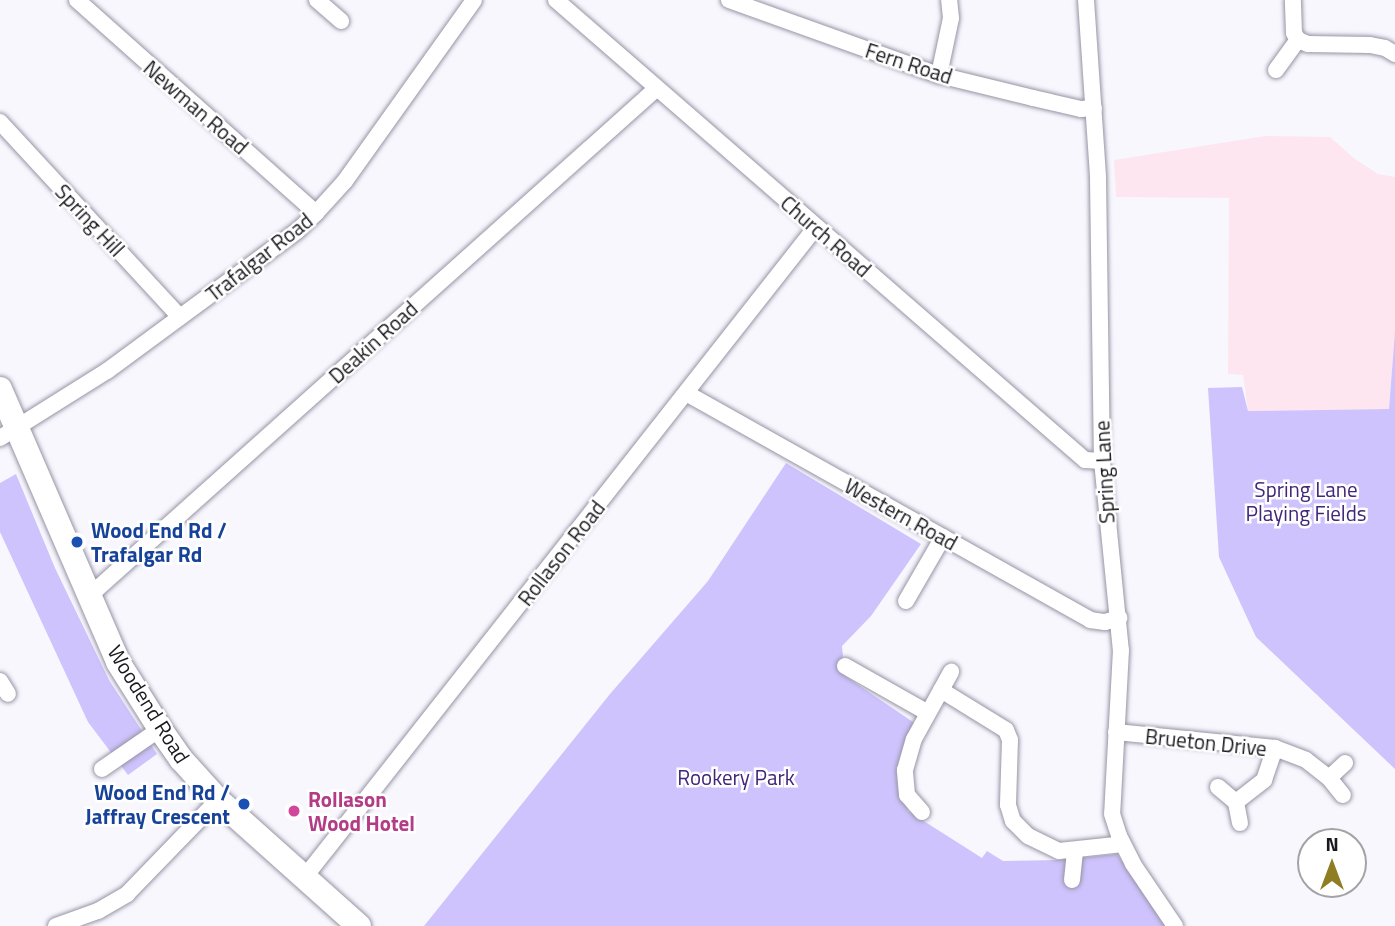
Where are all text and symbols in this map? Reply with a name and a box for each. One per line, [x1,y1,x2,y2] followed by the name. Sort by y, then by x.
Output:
[862,37,956,89] street label: Fern Road
[139,55,253,159] street label: Newman Road
[50,179,130,261] street label: Spring Hill
[776,190,876,282] street label: Church Road
[201,208,317,306] street label: Trafalgar Road
[323,296,423,388] street label: Deakin Road
[1089,420,1119,524] street label: Spring Lane
[840,473,962,555] street label: Western Road
[1245,476,1367,526] park label: Spring Lane Playing Fields
[512,495,610,611] street label: Rollason Road
[91,517,227,567] place label: Wood End Rd / Trafalgar Rd
[69,534,85,550] marker: Wood End Rd / Trafalgar Rd
[103,640,195,768] street label: Woodend Road
[1144,723,1268,761] street label: Brueton Drive
[677,764,795,790] park label: Rookery Park
[85,779,230,829] place label: Wood End Rd / Jaffray Crescent
[308,786,415,836] place label: Rollason Wood Hotel
[236,796,252,812] marker: Wood End Rd / Jaffray Crescent
[286,803,302,819] marker: Rollason Wood Hotel
[1297,828,1367,898] north arrow
[1325,829,1339,858] text: N

